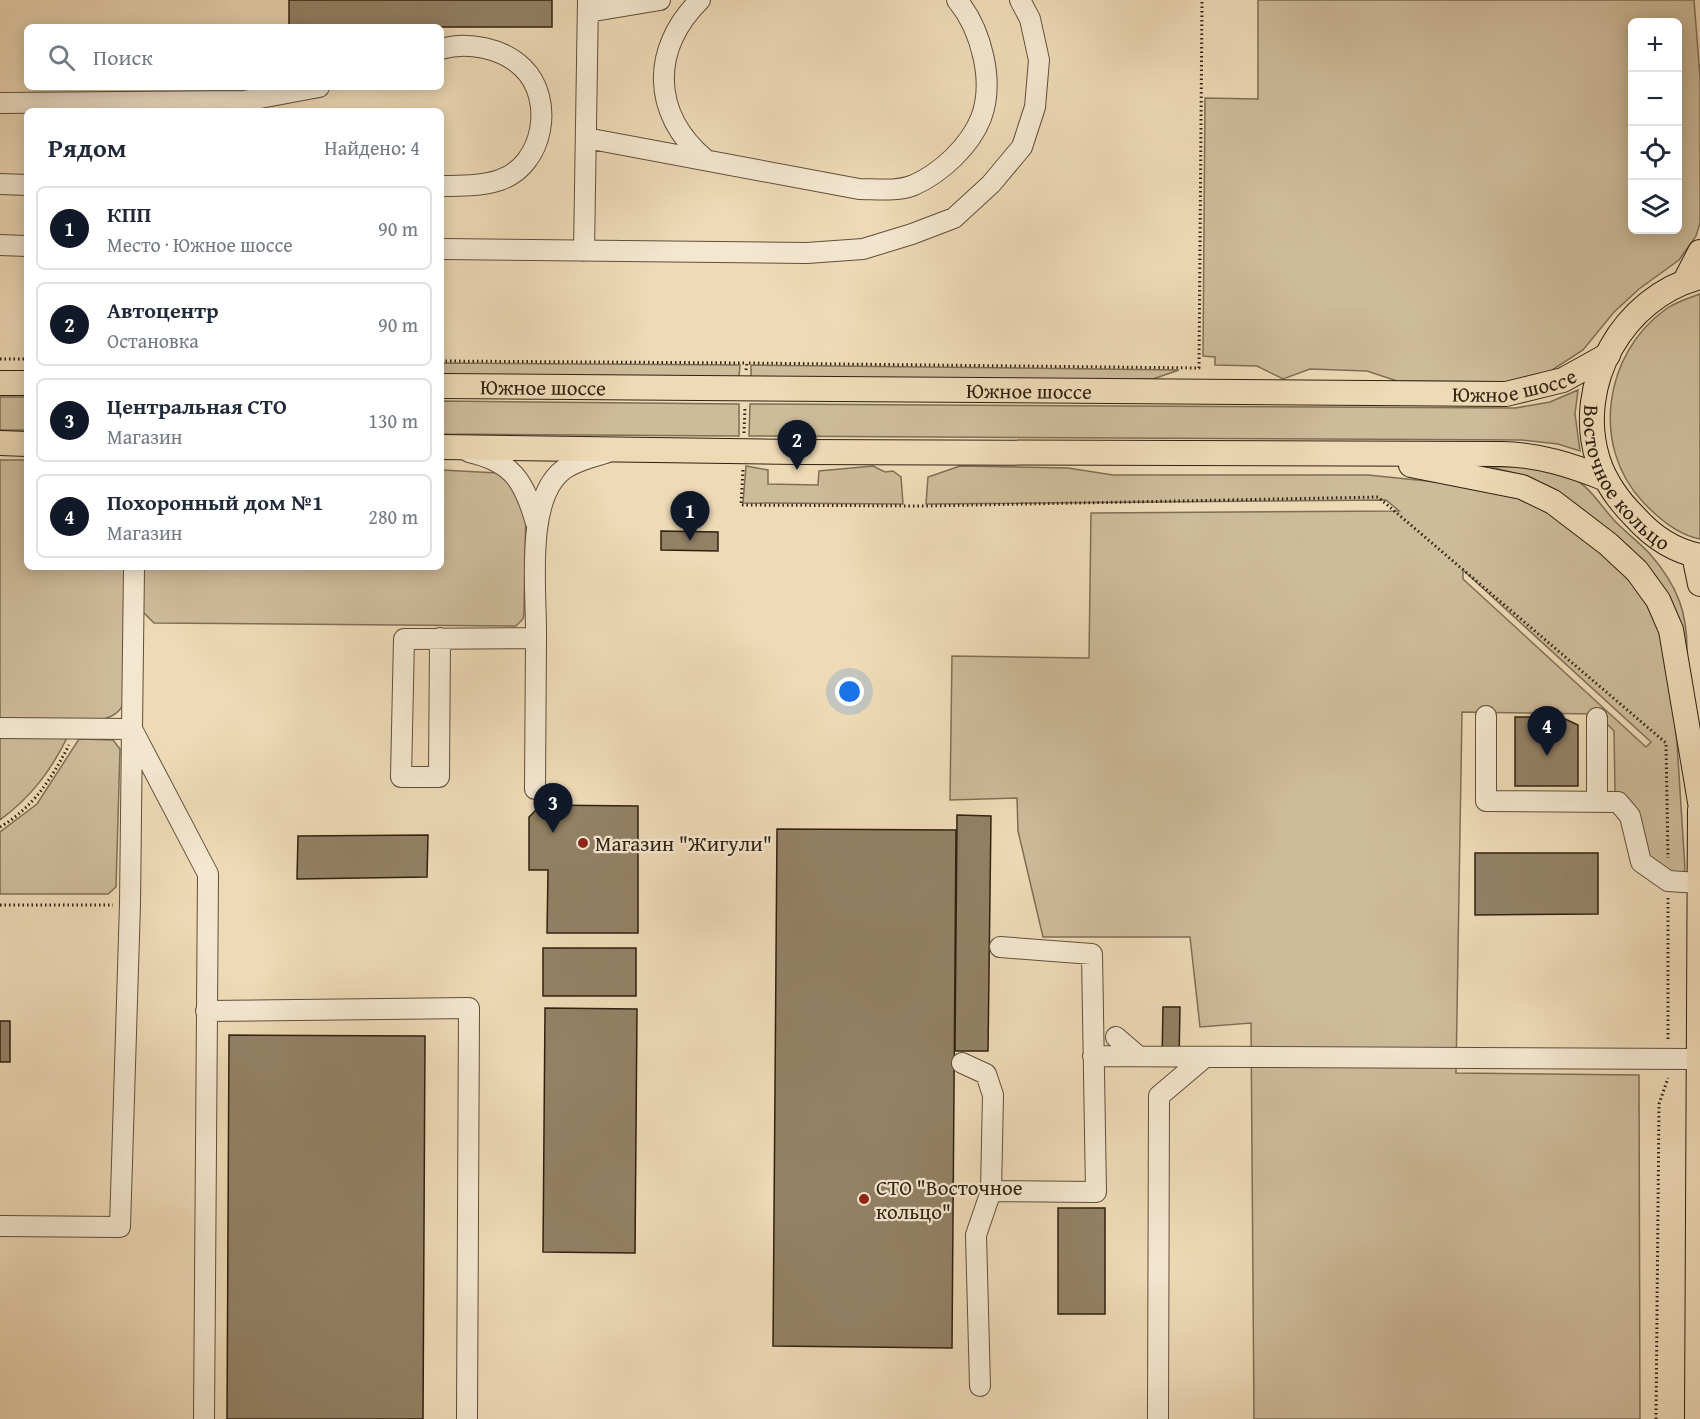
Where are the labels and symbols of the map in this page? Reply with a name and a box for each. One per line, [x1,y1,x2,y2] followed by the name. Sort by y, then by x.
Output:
[1452,360,1582,410] street label: Южное шоссе
[480,371,606,403] street label: Южное шоссе
[966,374,1092,406] street label: Южное шоссе
[1576,404,1676,557] street label: Восточное кольцо
[778,420,816,470] pin: 2
[670,492,710,541] pin: 1
[835,677,864,706] your location
[1528,706,1566,756] pin: 4
[534,784,572,833] pin: 3
[595,828,772,859] place label: Магазин "Жигули"
[576,836,590,850] marker: Магазин "Жигули"
[876,1172,1023,1227] place label: СТО "Восточное кольцо"
[857,1192,871,1206] marker: СТО "Восточное кольцо"

